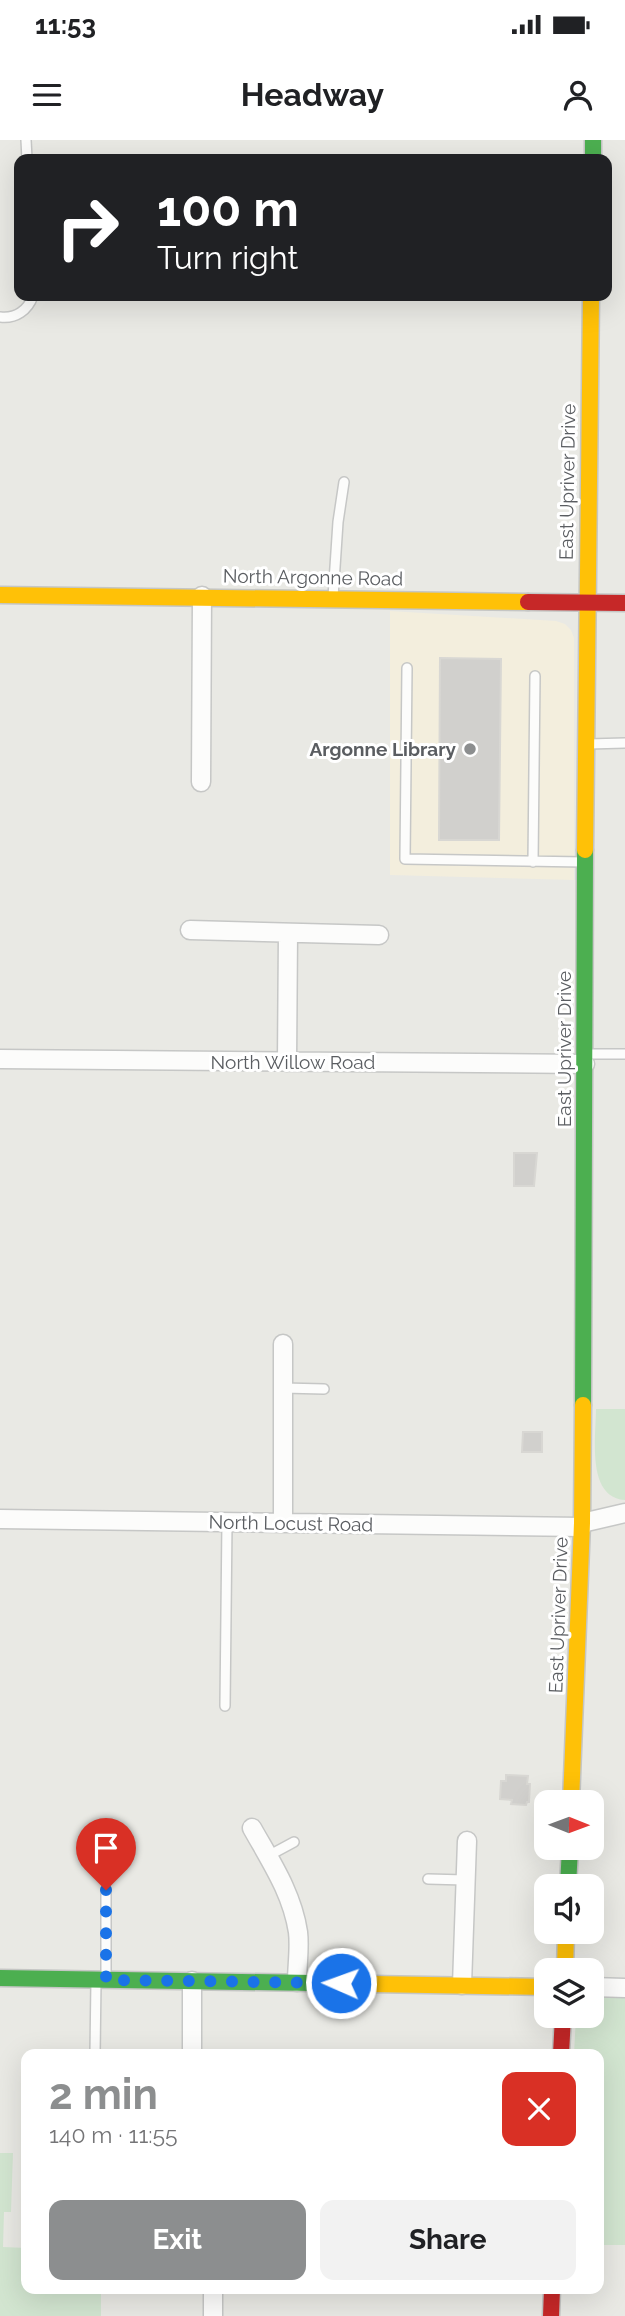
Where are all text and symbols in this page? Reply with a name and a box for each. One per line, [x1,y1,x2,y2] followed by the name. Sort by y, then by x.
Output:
[35,10,96,40] text: 11:53
[28,76,66,114] icon: menu
[241,76,384,113] text: Headway
[559,76,597,114] icon: person
[157,180,299,237] text: 100 m
[42,182,133,273] icon: right
[157,239,298,276] text: Turn right
[555,404,579,560] street label: East Upriver Drive
[223,564,403,590] street label: North Argonne Road
[310,738,457,760] place label: Argonne Library
[462,741,478,757] marker: Argonne Library
[553,971,575,1127] street label: East Upriver Drive
[211,1051,375,1073] street label: North Willow Road
[209,1511,373,1535] street label: North Locust Road
[544,1536,572,1694] street label: East Upriver Drive
[534,1790,604,1860] north arrow
[534,1790,604,2028] map controls
[76,1818,136,1890] pin
[87,1829,125,1867] icon: arrive
[534,1874,604,1944] button: sound
[304,1946,378,2020] position arrow
[534,1958,604,2028] button: layers
[49,2070,158,2119] text: 2 min
[502,2072,576,2146] button: close
[49,2121,178,2148] text: 140 m · 11:55
[49,2200,306,2280] button: Exit
[320,2200,576,2280] button: Share

